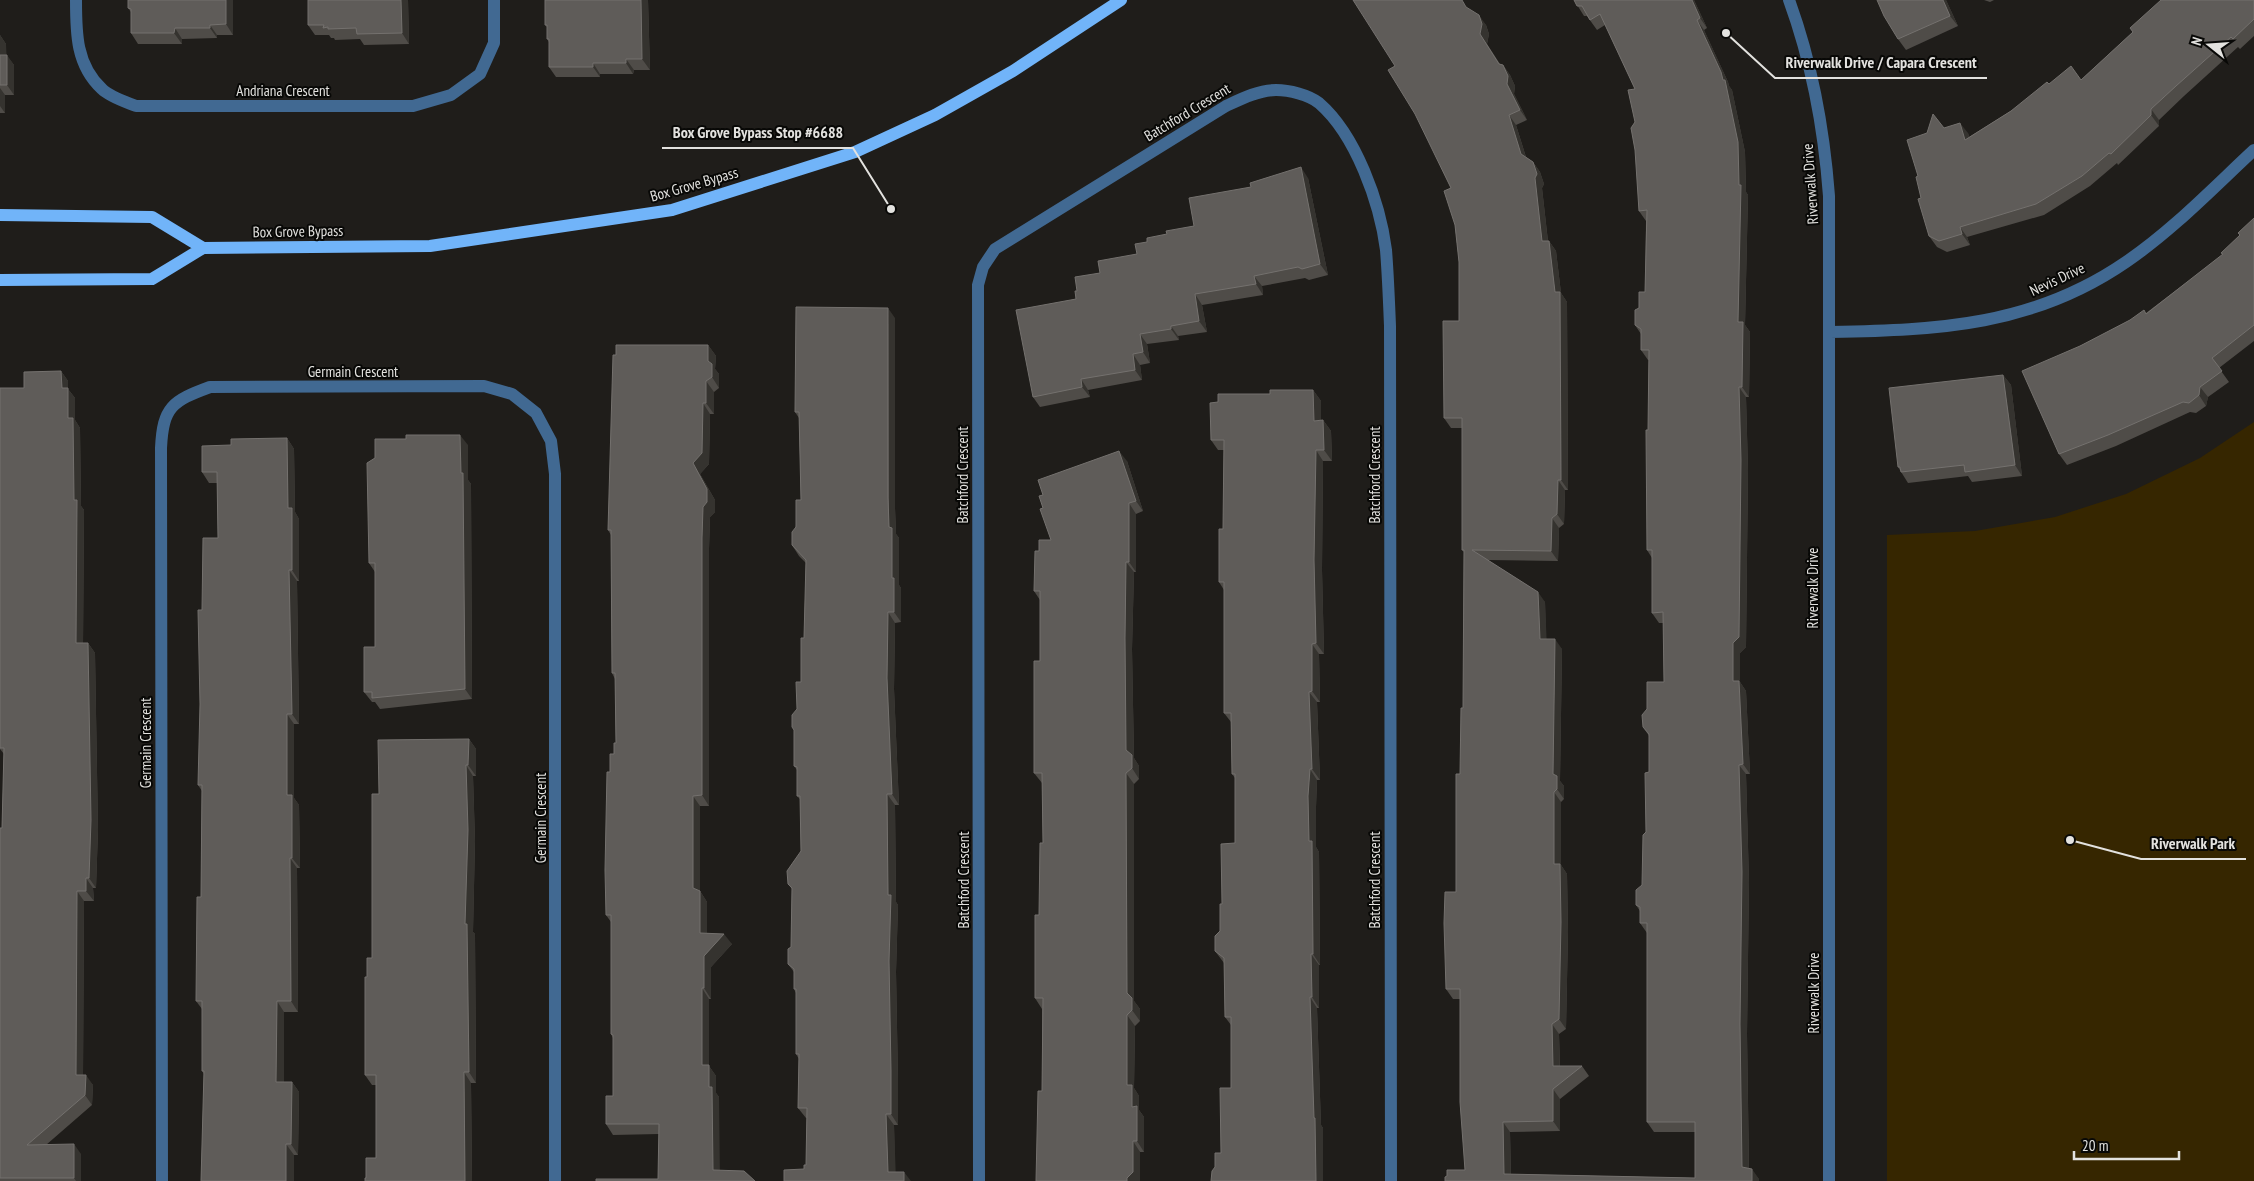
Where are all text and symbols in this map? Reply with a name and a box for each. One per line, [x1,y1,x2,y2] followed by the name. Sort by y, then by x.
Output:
[2184,20,2234,70] north arrow
[2187,35,2206,47] text: N
[1775,47,1987,78] callout: Riverwalk Drive / Capara Crescent
[1785,52,1977,72] text: Riverwalk Drive / Capara Crescent
[1141,79,1233,145] street label: Batchford Crescent
[236,81,330,100] street label: Andriana Crescent
[662,117,853,148] callout: Box Grove Bypass Stop #6688
[673,122,843,142] text: Box Grove Bypass Stop #6688
[1798,143,1822,225] street label: Riverwalk Drive
[648,162,740,206] street label: Box Grove Bypass
[253,221,343,241] street label: Box Grove Bypass
[2026,258,2088,300] street label: Nevis Drive
[308,362,398,381] street label: Germain Crescent
[953,426,972,524] street label: Batchford Crescent
[1365,426,1384,524] street label: Batchford Crescent
[1803,548,1822,628] street label: Riverwalk Drive
[136,698,155,788] street label: Germain Crescent
[531,773,550,863] street label: Germain Crescent
[2141,828,2246,859] callout: Riverwalk Park
[954,831,973,929] street label: Batchford Crescent
[1365,831,1384,929] street label: Batchford Crescent
[2151,833,2235,853] text: Riverwalk Park
[1804,953,1823,1033] street label: Riverwalk Drive
[2074,1128,2179,1160] scale bar
[2082,1136,2108,1155] text: 20 m

